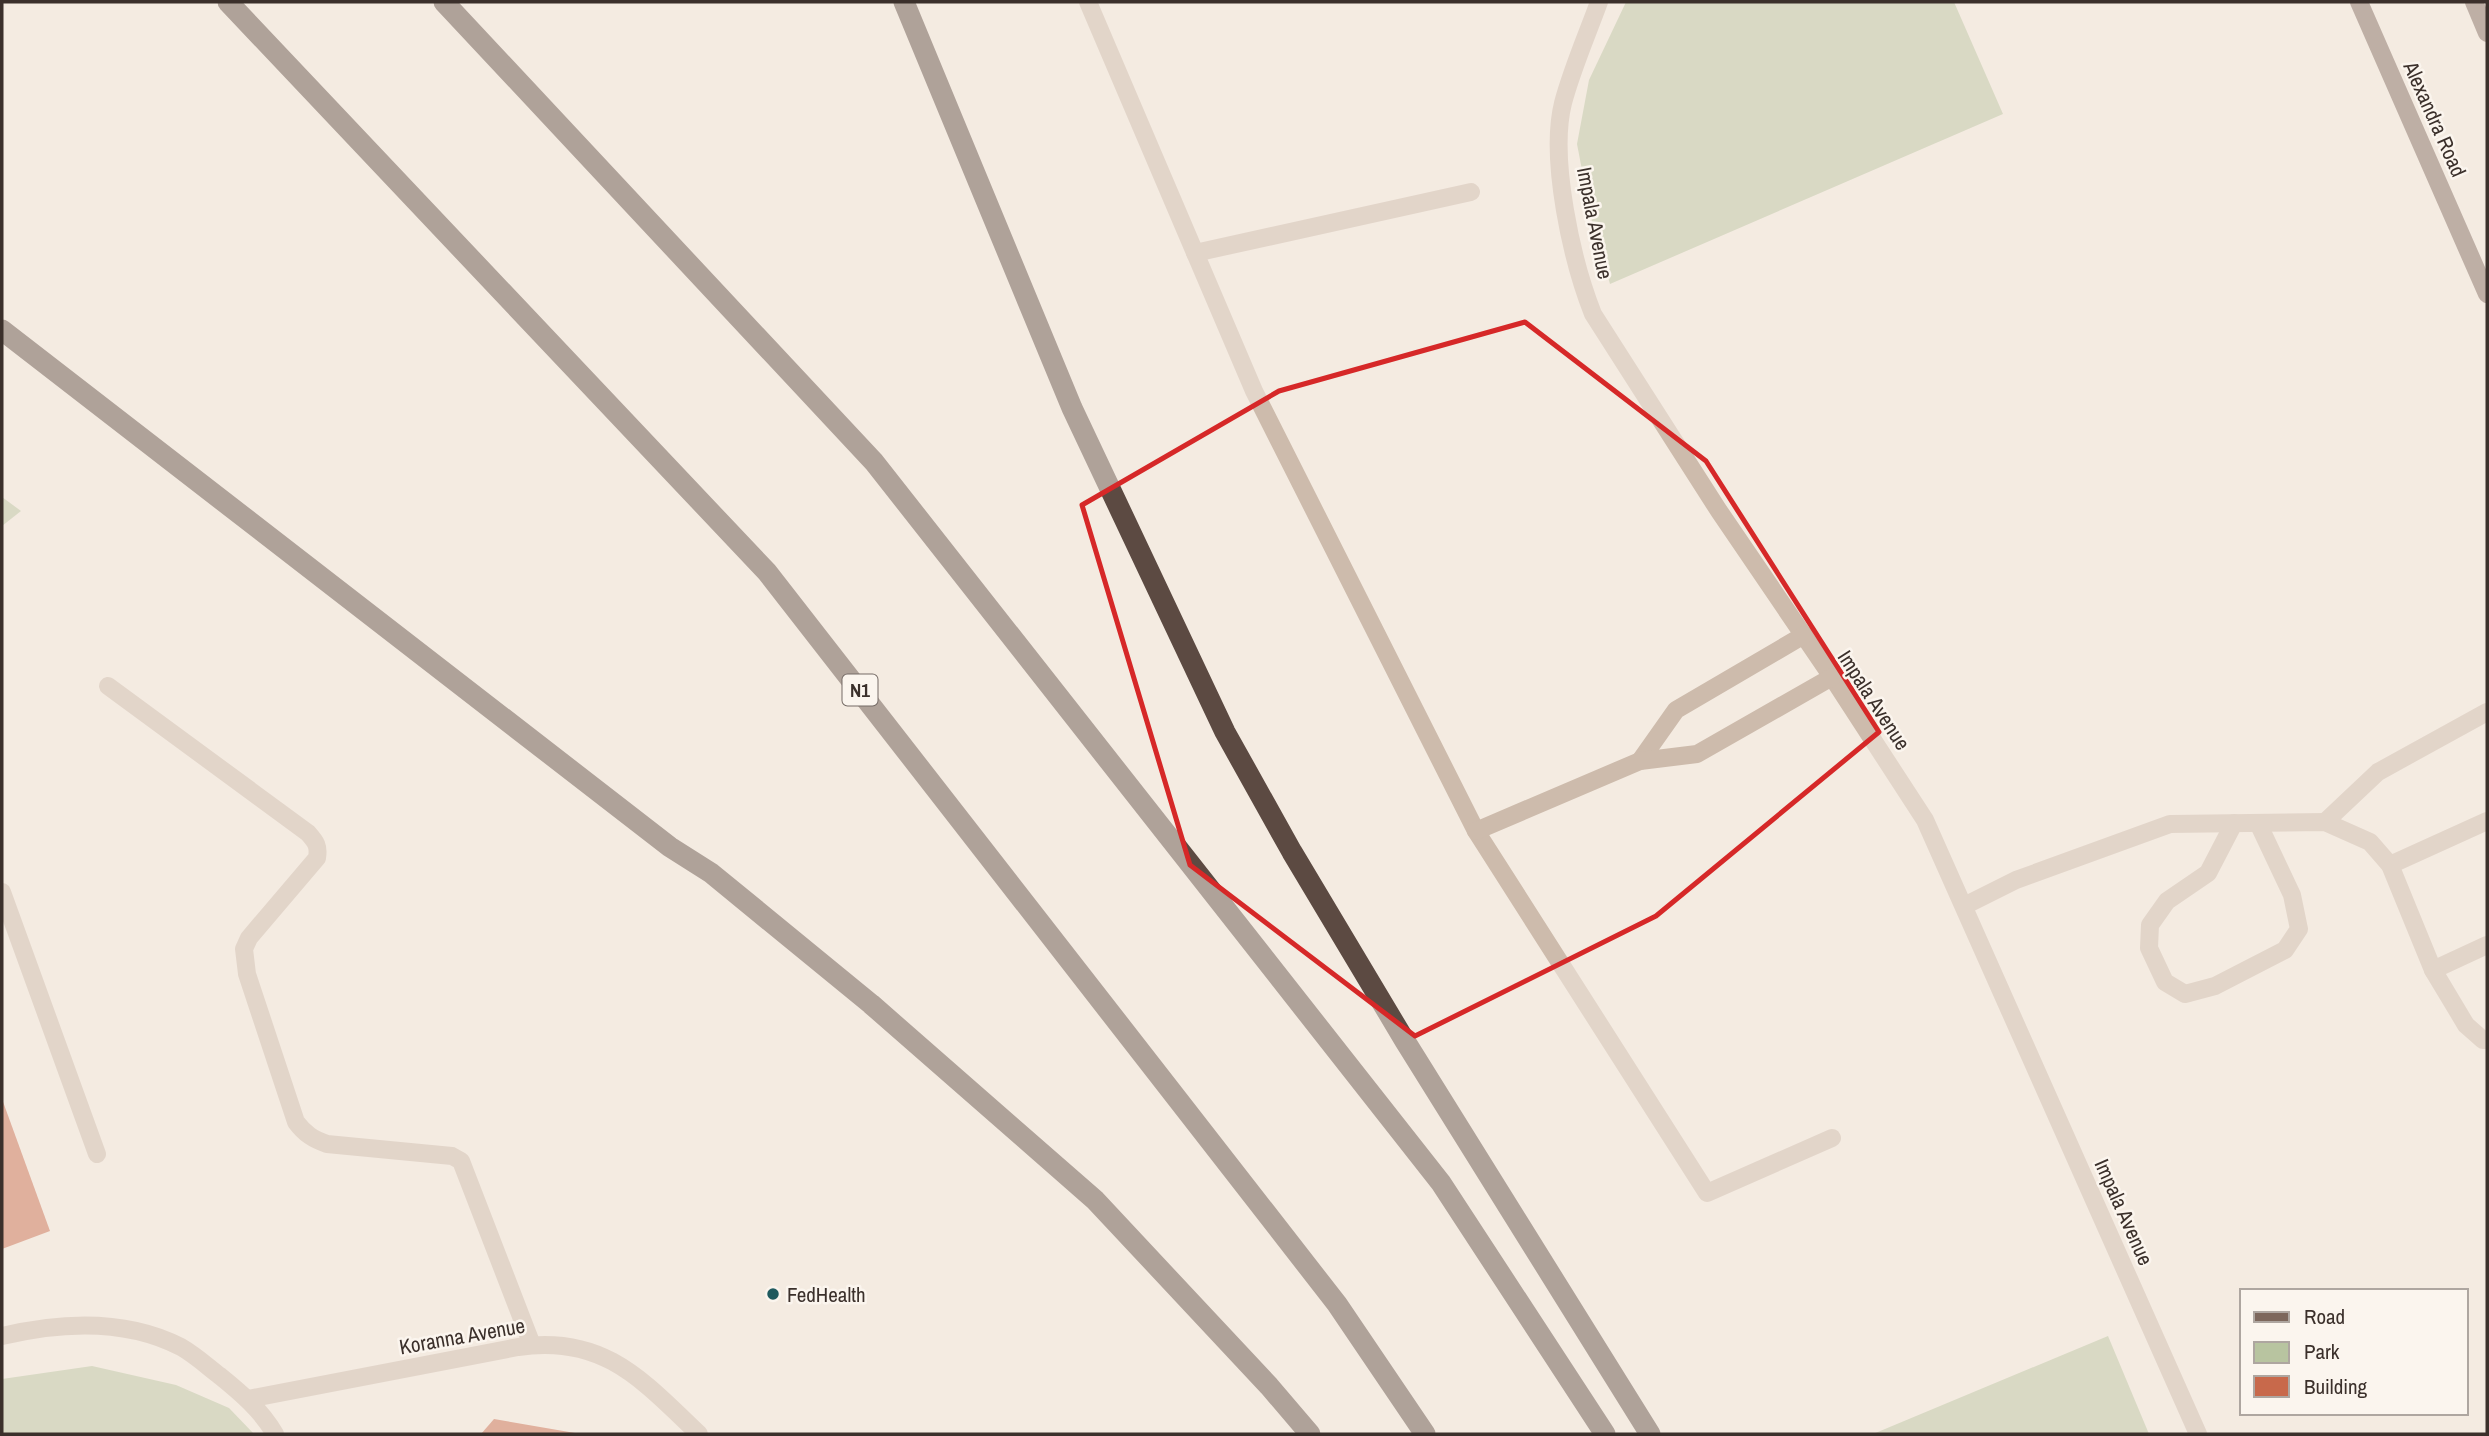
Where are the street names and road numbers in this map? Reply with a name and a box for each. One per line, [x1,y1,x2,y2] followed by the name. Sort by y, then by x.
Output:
[2396,56,2473,181] street label: Alexandra Road
[1570,164,1620,282] street label: Impala Avenue
[1831,644,1917,756] street label: Impala Avenue
[842,674,878,706] road number: N1
[2088,1154,2160,1270] street label: Impala Avenue
[397,1311,527,1361] street label: Koranna Avenue

